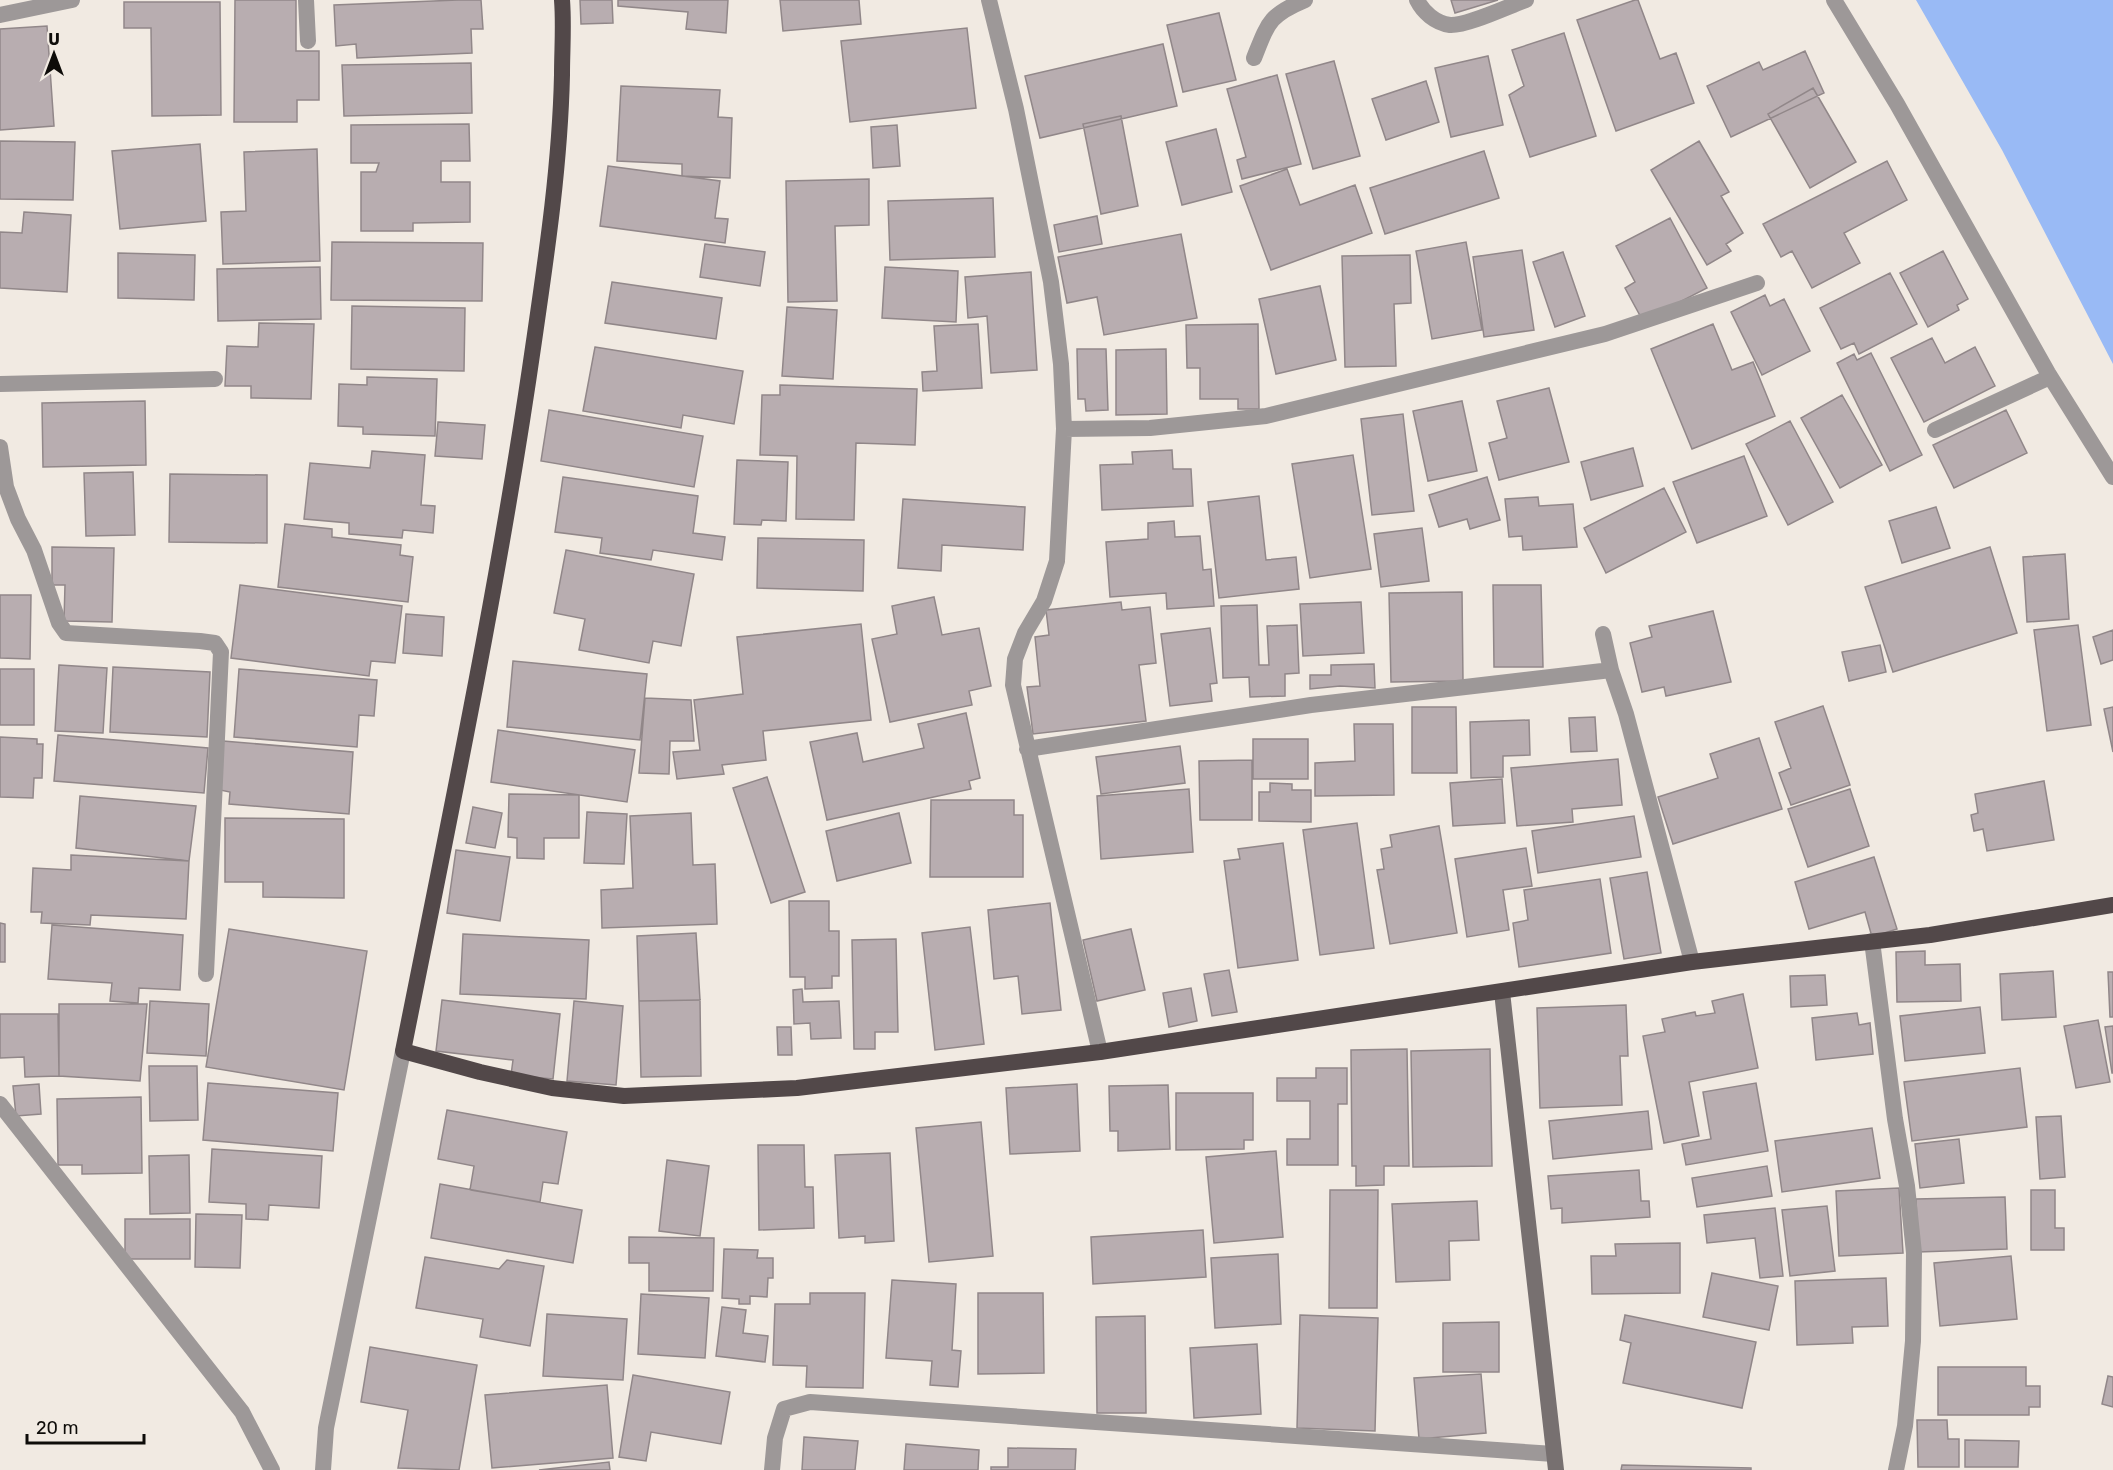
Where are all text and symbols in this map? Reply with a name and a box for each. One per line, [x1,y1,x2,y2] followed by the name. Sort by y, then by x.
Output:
[24,24,84,84] north arrow
[48,30,60,49] text: U
[27,1407,144,1445] scale bar
[36,1417,78,1439] text: 20 m

